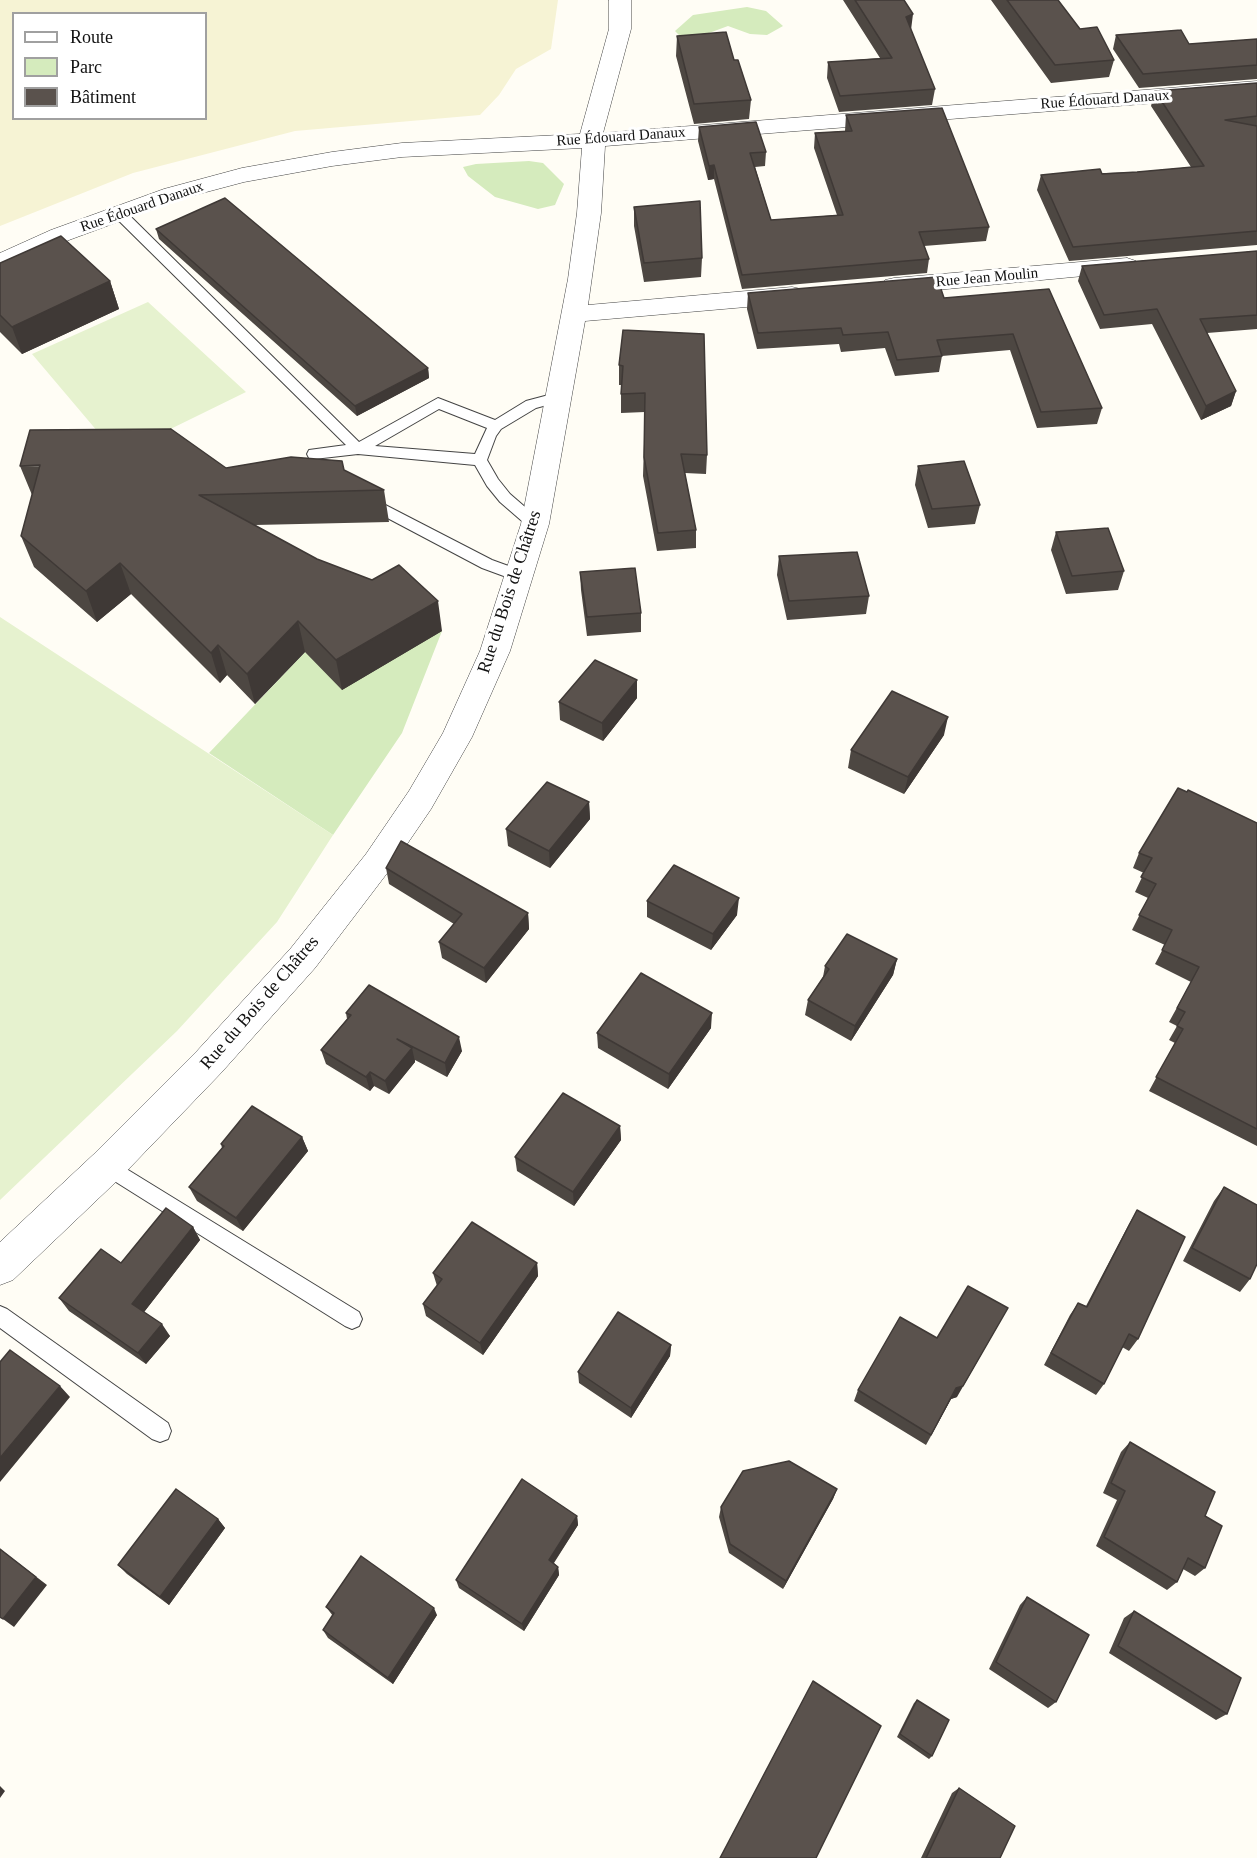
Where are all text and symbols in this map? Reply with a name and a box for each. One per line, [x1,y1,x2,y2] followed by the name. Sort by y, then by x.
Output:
[12,12,207,120] legend
[70,27,113,47] text: Route
[70,57,102,77] text: Parc
[70,87,136,107] text: Bâtiment
[1040,87,1170,113] street label: Rue Édouard Danaux
[556,124,686,150] street label: Rue Édouard Danaux
[78,177,206,237] street label: Rue Édouard Danaux
[935,265,1039,291] street label: Rue Jean Moulin
[473,508,547,676] street label: Rue du Bois de Châtres
[196,932,324,1074] street label: Rue du Bois de Châtres

